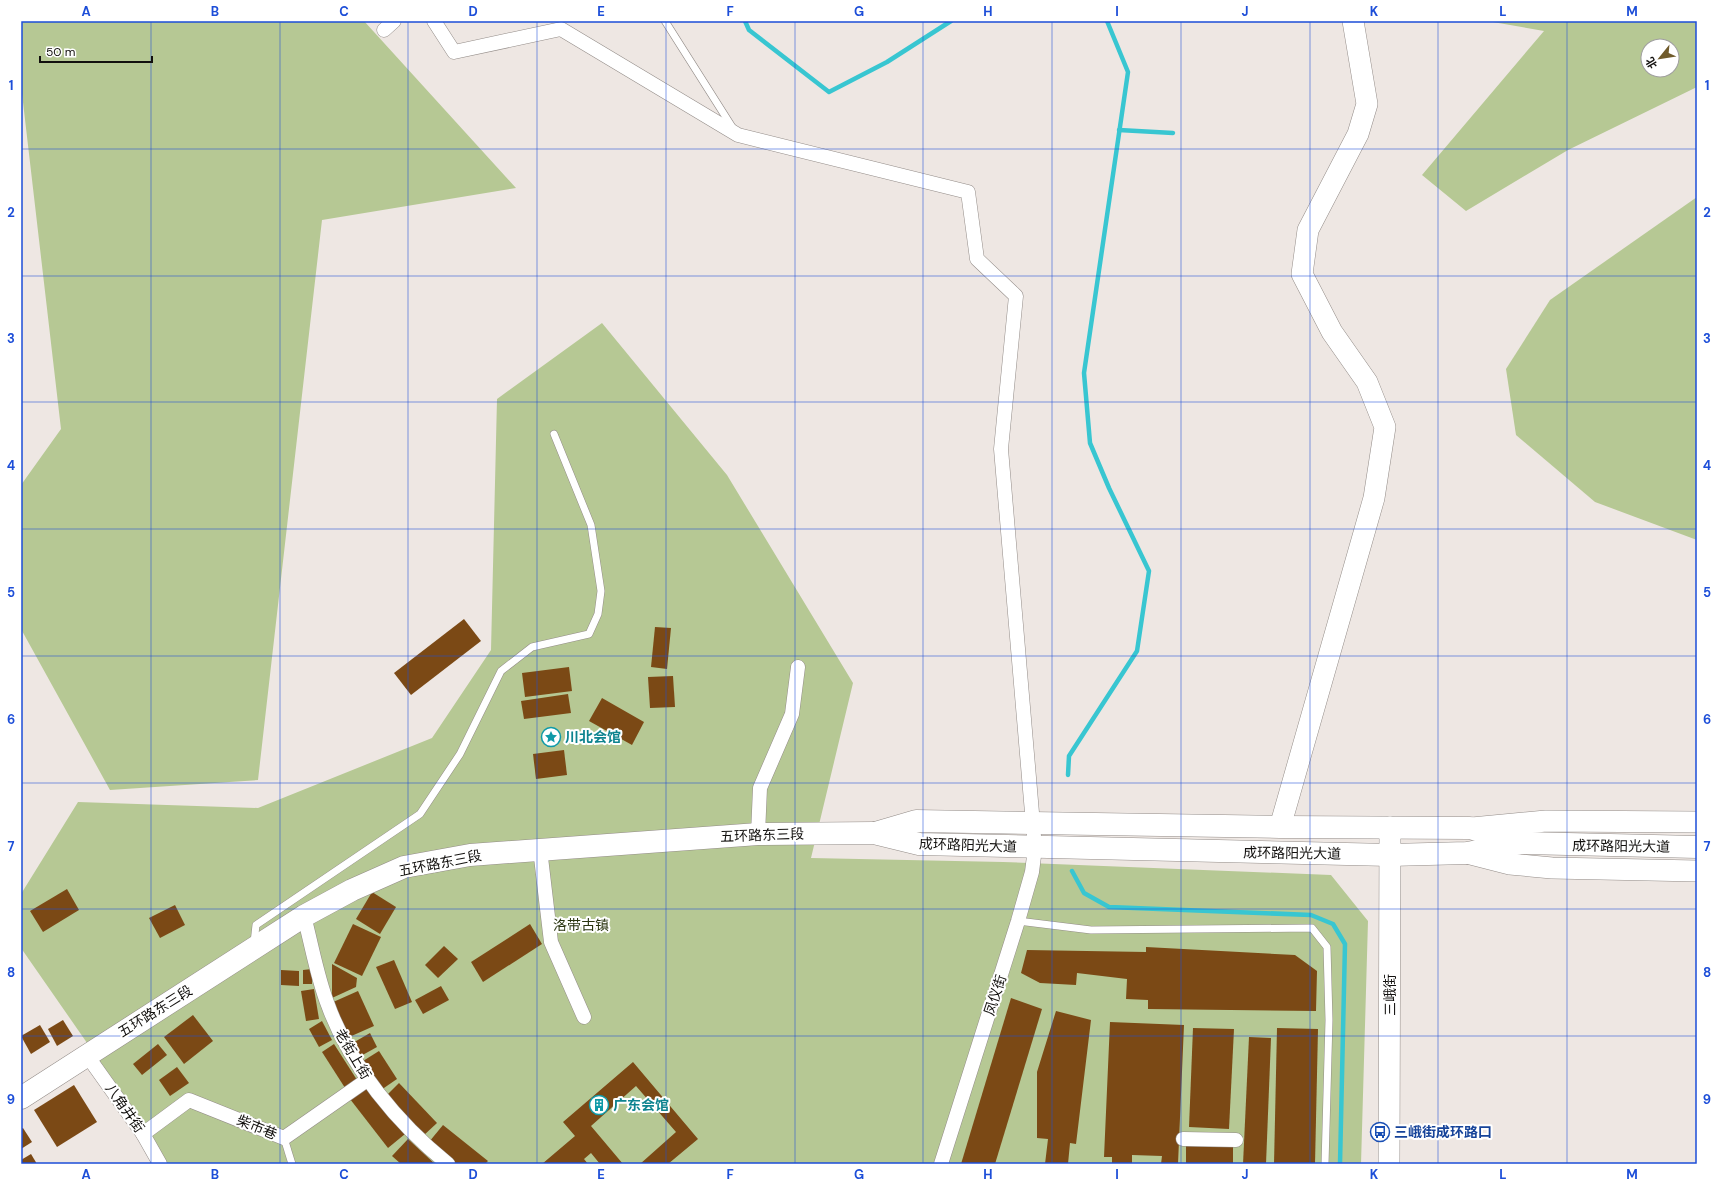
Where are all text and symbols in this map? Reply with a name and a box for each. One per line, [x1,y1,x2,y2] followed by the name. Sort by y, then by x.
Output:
[81,3,91,20] text: A
[211,3,219,20] text: B
[339,3,349,20] text: C
[468,3,478,20] text: D
[597,3,605,20] text: E
[726,3,734,20] text: F
[854,3,864,20] text: G
[983,3,993,20] text: H
[1115,3,1119,20] text: I
[1241,3,1249,20] text: J
[1370,3,1379,20] text: K
[1499,3,1507,20] text: L
[1626,3,1638,20] text: M
[40,38,152,64] scale bar
[1640,38,1680,78] north arrow
[46,44,75,60] text: 50 m
[1643,55,1660,71] text: 北
[9,77,13,94] text: 1
[1705,77,1709,94] text: 1
[7,204,15,221] text: 2
[1703,204,1711,221] text: 2
[7,330,15,347] text: 3
[1703,330,1711,347] text: 3
[7,457,15,474] text: 4
[1703,457,1711,474] text: 4
[7,584,15,601] text: 5
[1703,584,1711,601] text: 5
[7,711,15,728] text: 6
[1703,711,1711,728] text: 6
[540,726,562,748] place icon: 川北会馆
[565,728,621,746] place label: 川北会馆
[720,825,804,845] street label: 五环路东三段
[919,834,1017,856] street label: 成环路阳光大道
[1572,836,1670,856] street label: 成环路阳光大道
[8,838,15,855] text: 7
[1704,838,1711,855] text: 7
[1243,843,1341,863] street label: 成环路阳光大道
[397,846,483,880] street label: 五环路东三段
[553,916,609,934] park label: 洛带古镇
[7,964,15,981] text: 8
[1703,964,1711,981] text: 8
[980,972,1010,1018] street label: 凤仪街
[1381,974,1399,1016] street label: 三峨街
[115,981,195,1041] street label: 五环路东三段
[331,1025,375,1083] street label: 老街上街
[102,1080,148,1136] street label: 八角井街
[7,1091,15,1108] text: 9
[1703,1091,1711,1108] text: 9
[588,1094,610,1116] building icon: 广东会馆
[613,1096,669,1114] place label: 广东会馆
[234,1111,280,1143] street label: 柴市巷
[1369,1121,1391,1143] bus stop icon: 三峨街成环路口
[1394,1123,1492,1141] place label: 三峨街成环路口
[81,1166,91,1183] text: A
[211,1166,219,1183] text: B
[339,1166,349,1183] text: C
[468,1166,478,1183] text: D
[597,1166,605,1183] text: E
[726,1166,734,1183] text: F
[854,1166,864,1183] text: G
[983,1166,993,1183] text: H
[1115,1166,1119,1183] text: I
[1241,1166,1249,1183] text: J
[1370,1166,1379,1183] text: K
[1499,1166,1507,1183] text: L
[1626,1166,1638,1183] text: M

